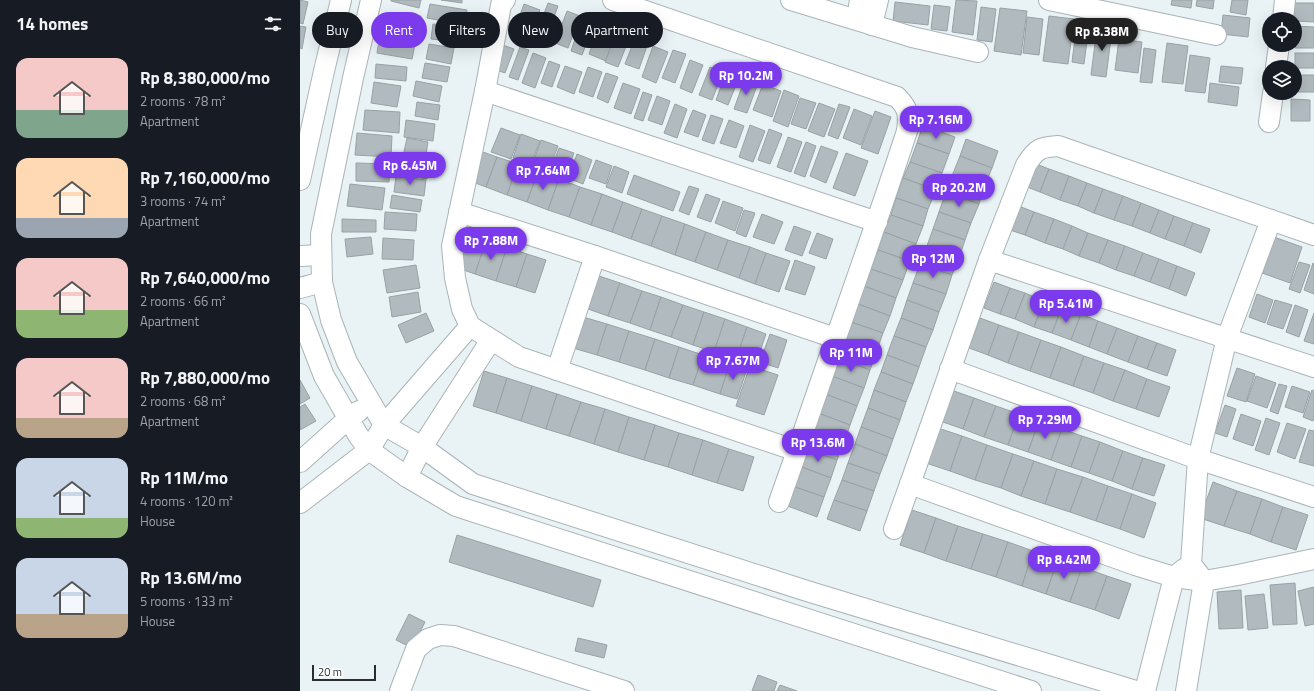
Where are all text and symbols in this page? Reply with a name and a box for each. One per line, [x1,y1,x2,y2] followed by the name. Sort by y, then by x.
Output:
[16,11,88,37] text: 14 homes
[312,12,363,48] chip: Buy
[371,12,427,48] chip: Rent
[435,12,500,48] chip: Filters
[508,12,563,48] chip: New
[571,12,663,48] chip: Apartment
[1262,12,1302,100] map controls
[1262,12,1302,52] button: locate
[262,13,284,35] icon: filters
[1061,18,1143,52] pin: Rp 8.38M
[1075,21,1129,41] text: Rp 8.38M
[1262,60,1302,100] button: layers
[705,62,787,96] pin: Rp 10.2M
[140,65,270,91] text: Rp 8,380,000/mo
[719,65,773,85] text: Rp 10.2M
[48,74,96,122] icon: home
[140,91,226,111] text: 2 rooms · 78 m²
[895,106,977,140] pin: Rp 7.16M
[909,109,963,129] text: Rp 7.16M
[140,111,199,131] text: Apartment
[369,152,451,186] pin: Rp 6.45M
[383,155,437,175] text: Rp 6.45M
[502,157,584,191] pin: Rp 7.64M
[516,160,570,180] text: Rp 7.64M
[140,165,270,191] text: Rp 7,160,000/mo
[48,174,96,222] icon: home
[918,174,1000,208] pin: Rp 20.2M
[932,177,986,197] text: Rp 20.2M
[140,191,226,211] text: 3 rooms · 74 m²
[140,211,199,231] text: Apartment
[450,227,532,261] pin: Rp 7.88M
[464,230,518,250] text: Rp 7.88M
[900,245,966,279] pin: Rp 12M
[911,248,955,268] text: Rp 12M
[140,265,270,291] text: Rp 7,640,000/mo
[48,274,96,322] icon: home
[1025,290,1107,324] pin: Rp 5.41M
[140,291,226,311] text: 2 rooms · 66 m²
[1039,293,1093,313] text: Rp 5.41M
[140,311,199,331] text: Apartment
[818,339,884,373] pin: Rp 11M
[829,342,873,362] text: Rp 11M
[692,347,774,381] pin: Rp 7.67M
[706,350,760,370] text: Rp 7.67M
[140,365,270,391] text: Rp 7,880,000/mo
[48,374,96,422] icon: home
[140,391,226,411] text: 2 rooms · 68 m²
[1004,406,1086,440] pin: Rp 7.29M
[1018,409,1072,429] text: Rp 7.29M
[140,411,199,431] text: Apartment
[777,429,859,463] pin: Rp 13.6M
[791,432,845,452] text: Rp 13.6M
[140,465,228,491] text: Rp 11M/mo
[48,474,96,522] icon: home
[140,491,233,511] text: 4 rooms · 120 m²
[140,511,175,531] text: House
[1023,546,1105,580] pin: Rp 8.42M
[1037,549,1091,569] text: Rp 8.42M
[140,565,242,591] text: Rp 13.6M/mo
[48,574,96,622] icon: home
[140,591,233,611] text: 5 rooms · 133 m²
[140,611,175,631] text: House
[312,663,376,682] scale bar
[318,664,342,680] text: 20 m

